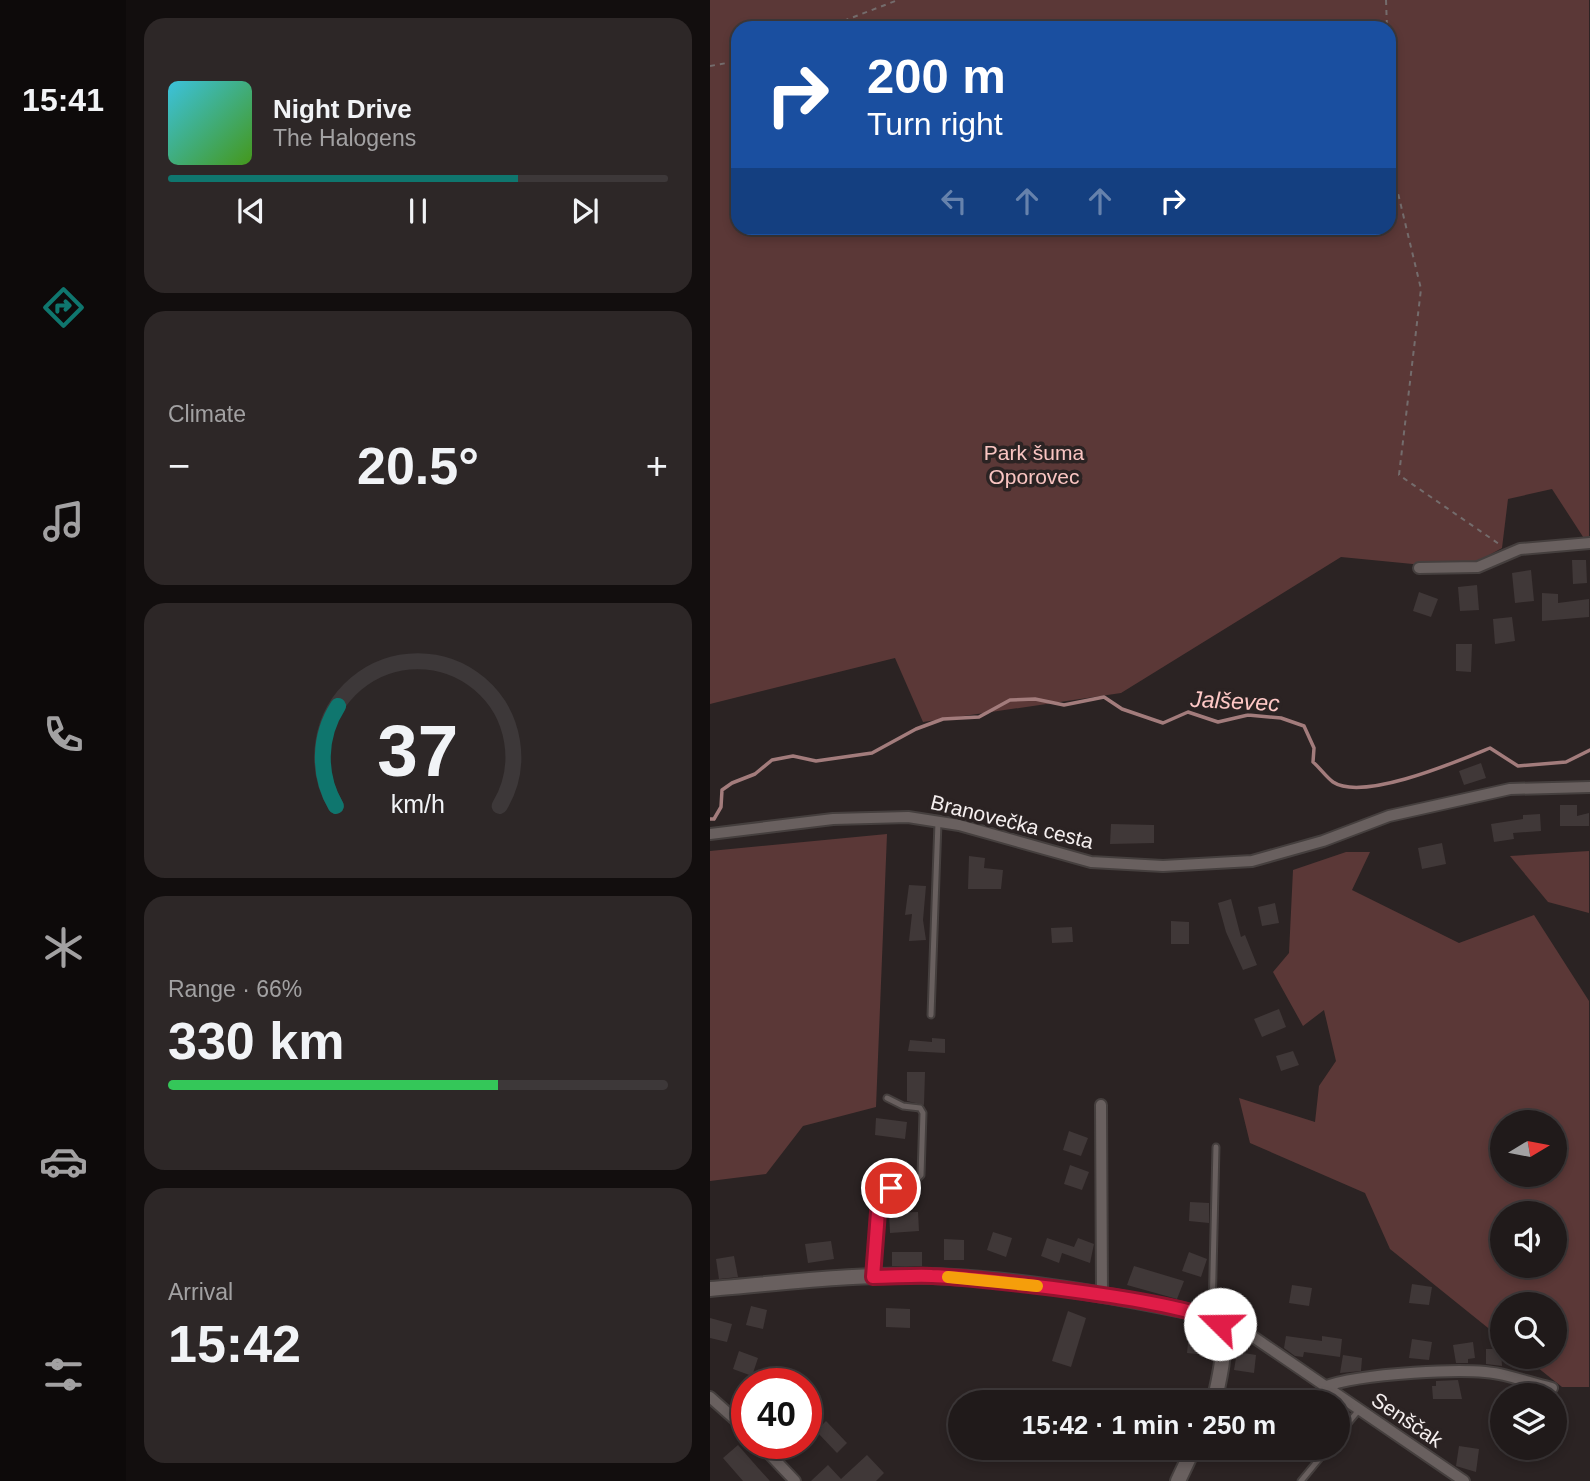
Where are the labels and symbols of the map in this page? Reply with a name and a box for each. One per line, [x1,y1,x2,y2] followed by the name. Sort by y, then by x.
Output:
[984,441,1084,488] park label: Park šuma Oporovec
[1189,686,1281,716] water label: Jalševec
[928,790,1096,853] street label: Branovečka cesta
[1490,1110,1568,1186] north arrow
[861,1158,921,1218] pin
[1183,1287,1257,1361] position arrow
[731,1368,822,1459] speed limit sign: 40
[1367,1388,1448,1452] street label: Senščak

